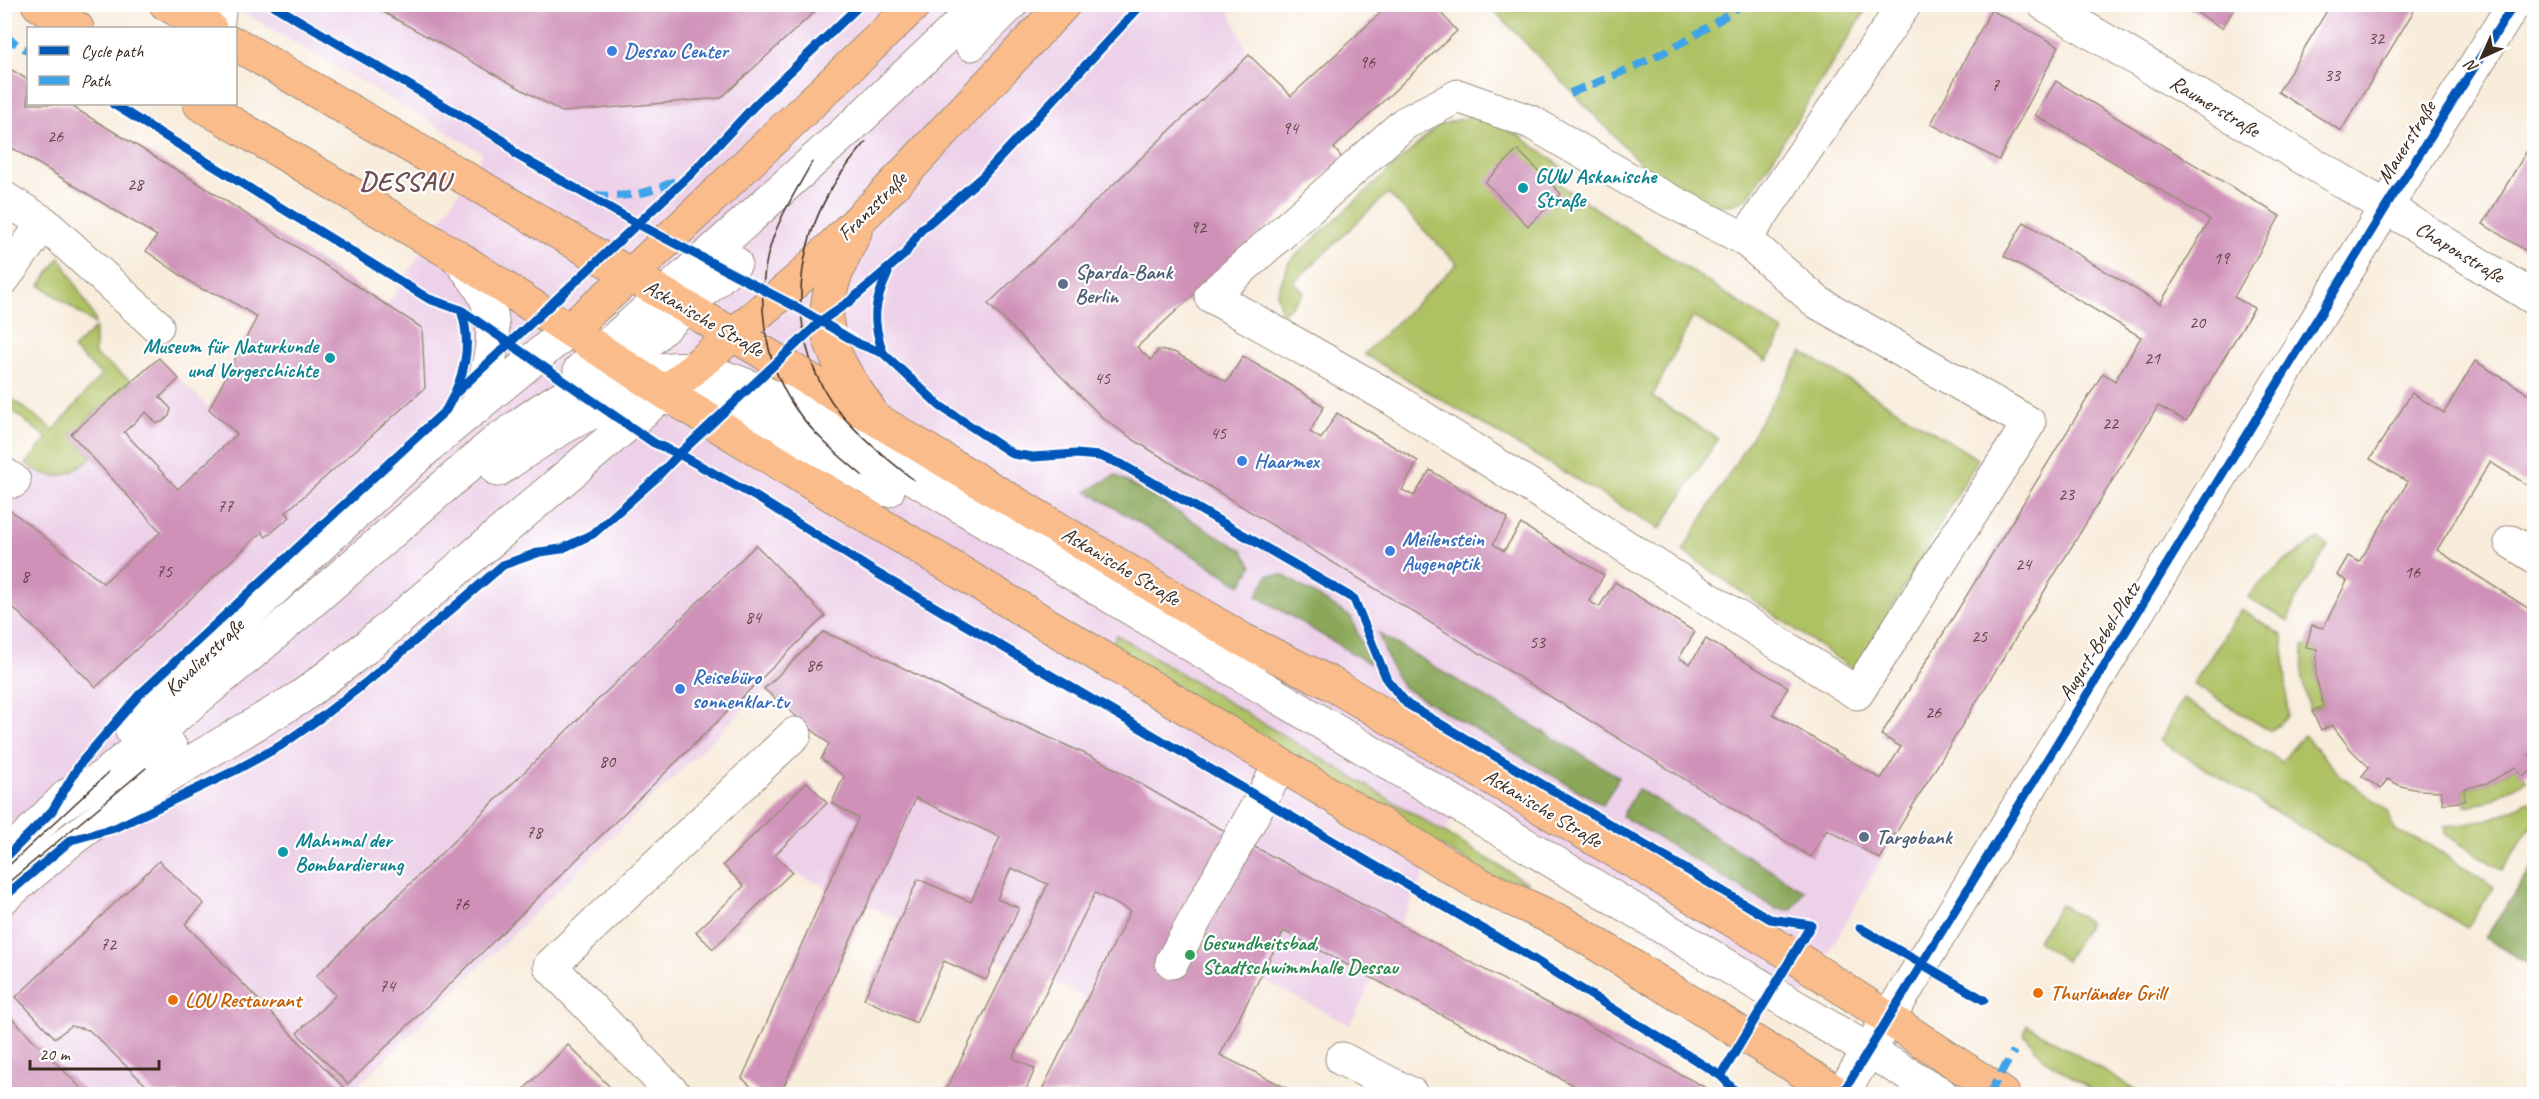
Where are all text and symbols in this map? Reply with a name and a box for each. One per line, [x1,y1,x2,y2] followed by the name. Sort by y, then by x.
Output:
[27,27,237,105] legend
[2368,27,2386,49] house number: 32
[2452,27,2512,87] north arrow
[624,38,730,64] place label: Dessau Center
[81,40,144,62] text: Cycle path
[605,44,619,58] marker: Dessau Center
[1359,51,1376,73] house number: 96
[2459,54,2483,77] text: N
[2324,64,2342,86] house number: 33
[2165,69,2266,144] street label: Raumerstraße
[81,70,111,92] text: Path
[1991,74,2000,96] house number: 7
[2370,94,2443,188] street label: Mauerstraße
[1282,117,1300,139] house number: 94
[47,125,64,147] house number: 26
[1535,163,1658,213] place label: GUW Askanische Straße
[359,164,455,198] district label: DESSAU
[832,164,914,246] street label: Franzstraße
[127,173,145,195] house number: 28
[1516,181,1530,195] marker: GUW Askanische Straße
[2411,215,2511,290] street label: Chaponstraße
[1190,216,1208,238] house number: 92
[2213,247,2231,269] house number: 19
[1075,259,1174,309] place label: Sparda-Bank Berlin
[640,273,770,364] street label: Askanische Straße
[1056,277,1070,291] marker: Sparda-Bank Berlin
[2189,311,2207,333] house number: 20
[143,333,320,383] place label: Museum für Naturkunde und Vorgeschichte
[2144,347,2161,369] house number: 21
[323,351,337,365] marker: Museum für Naturkunde und Vorgeschichte
[1094,367,1111,389] house number: 45
[2102,412,2120,434] house number: 22
[1210,422,1227,444] house number: 45
[1254,448,1320,474] place label: Haarmex
[1235,454,1249,468] marker: Haarmex
[2058,483,2076,505] house number: 23
[217,495,234,517] house number: 77
[1057,521,1187,613] street label: Askanische Straße
[1402,526,1484,576] place label: Meilenstein Augenoptik
[1383,544,1397,558] marker: Meilenstein Augenoptik
[2015,553,2033,575] house number: 24
[156,560,173,582] house number: 75
[2404,561,2421,583] house number: 16
[21,565,31,587] house number: 8
[2052,576,2146,705] street label: August-Bebel-Platz
[745,606,763,628] house number: 84
[159,611,251,701] street label: Kavalierstraße
[1971,625,1988,647] house number: 25
[1529,631,1547,653] house number: 53
[806,654,823,676] house number: 86
[692,664,791,714] place label: Reisebüro sonnenklar.tv
[673,682,687,696] marker: Reisebüro sonnenklar.tv
[1925,701,1942,723] house number: 26
[599,750,617,772] house number: 80
[1479,763,1609,855] street label: Askanische Straße
[526,821,544,843] house number: 78
[1876,824,1954,850] place label: Targobank
[295,827,405,877] place label: Mahnmal der Bombardierung
[1857,830,1871,844] marker: Targobank
[276,845,290,859] marker: Mahnmal der Bombardierung
[453,893,470,915] house number: 76
[1202,930,1400,980] place label: Gesundheitsbad, Stadtschwimmhalle Dessau
[100,933,118,955] house number: 72
[1183,948,1197,962] marker: Gesundheitsbad, Stadtschwimmhalle Dessau
[379,975,397,997] house number: 74
[2050,980,2170,1006] place label: Thurländer Grill
[2031,986,2045,1000] marker: Thurländer Grill
[185,987,304,1013] place label: LOU Restaurant
[166,993,180,1007] marker: LOU Restaurant
[30,1033,159,1071] scale bar
[39,1043,72,1065] text: 20 m

